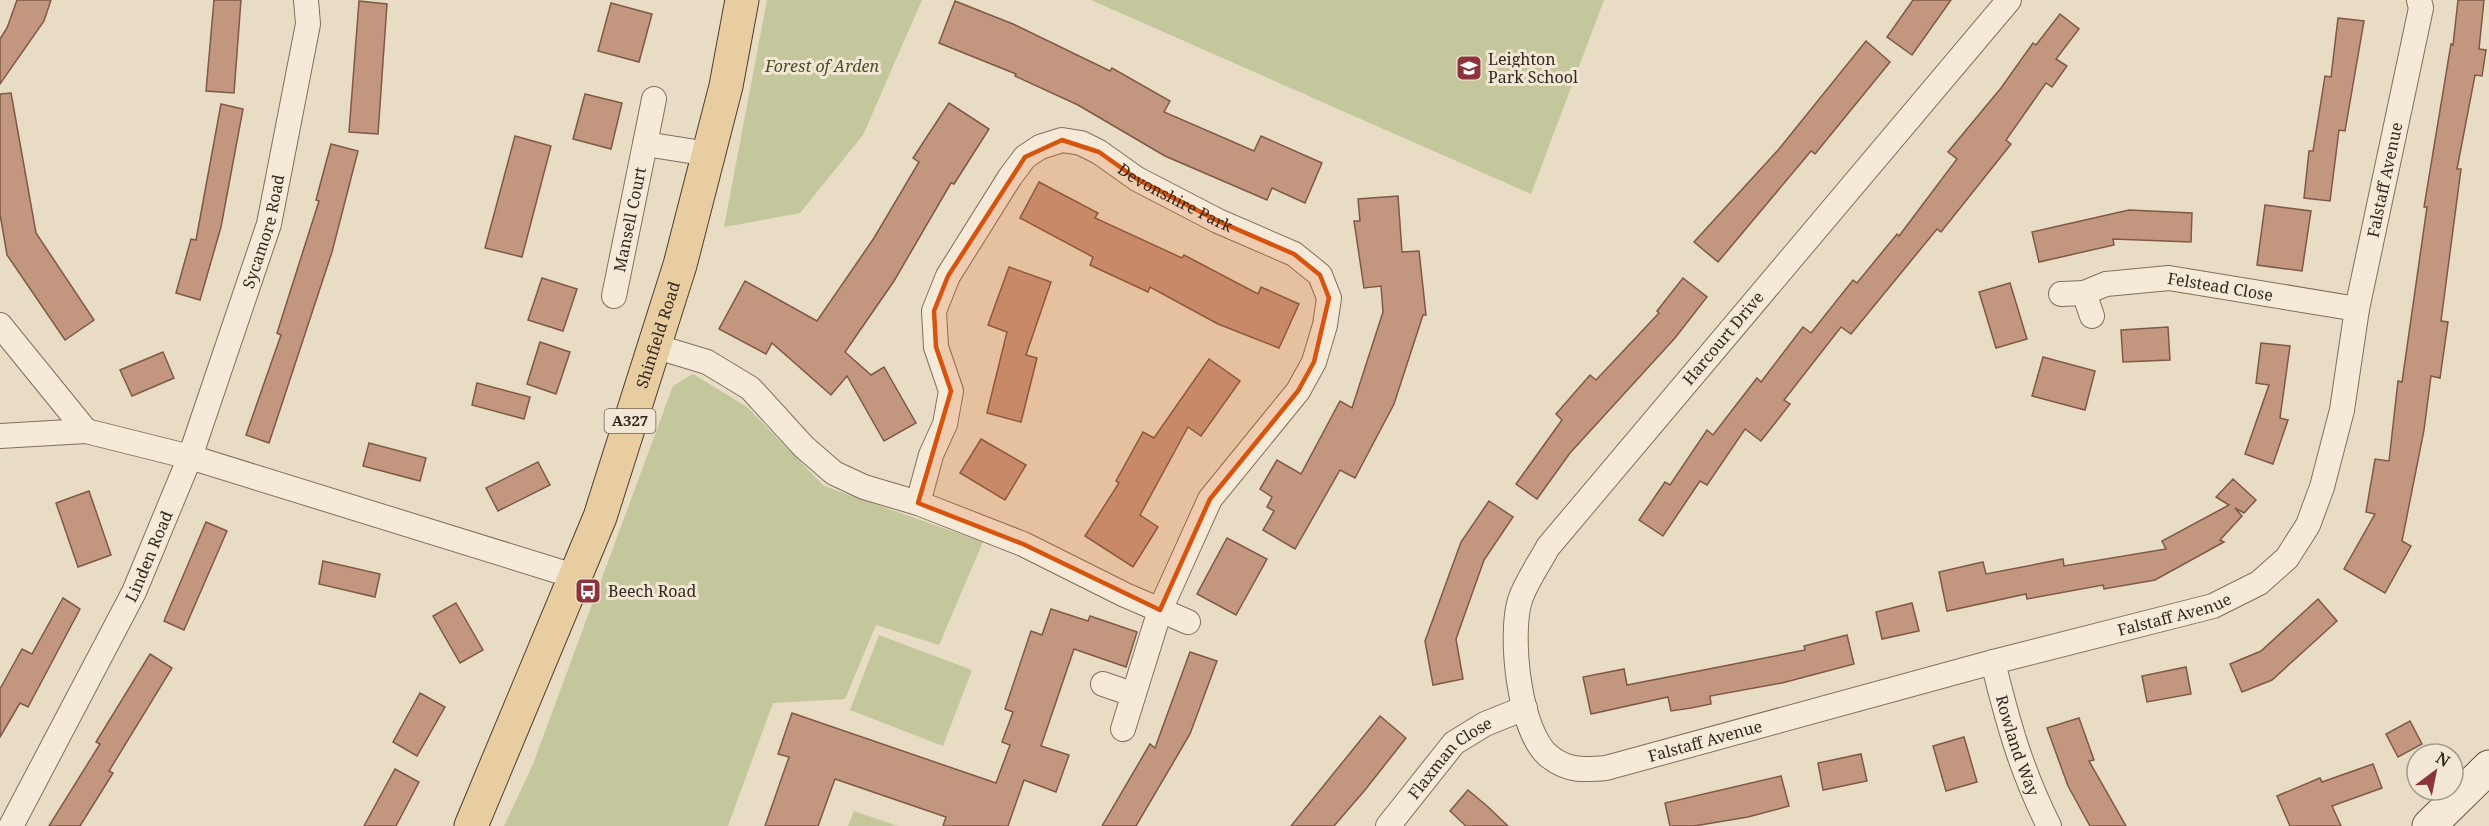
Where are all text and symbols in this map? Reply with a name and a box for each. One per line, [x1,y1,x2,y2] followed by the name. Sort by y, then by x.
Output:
[1488,48,1578,88] place label: Leighton Park School
[1454,53,1484,83] school or university icon: Leighton Park School
[764,55,879,77] park label: Forest of Arden
[2362,120,2407,239] street label: Falstaff Avenue
[1113,158,1237,237] street label: Devonshire Park
[608,165,651,274] street label: Mansell Court
[237,172,289,291] street label: Sycamore Road
[2166,267,2275,306] street label: Felstead Close
[631,278,685,391] street label: Shinfield Road
[1677,287,1769,389] street label: Harcourt Drive
[604,409,656,433] road number: A327
[120,507,178,606] street label: Linden Road
[573,576,603,606] bus stop icon: Beech Road
[608,580,697,602] place label: Beech Road
[2115,588,2235,641] street label: Falstaff Avenue
[1991,693,2045,800] street label: Rowland Way
[1403,711,1495,804] street label: Flaxman Close
[1645,715,1764,767] street label: Falstaff Avenue
[2405,742,2465,802] north arrow
[2432,747,2454,772] text: N

